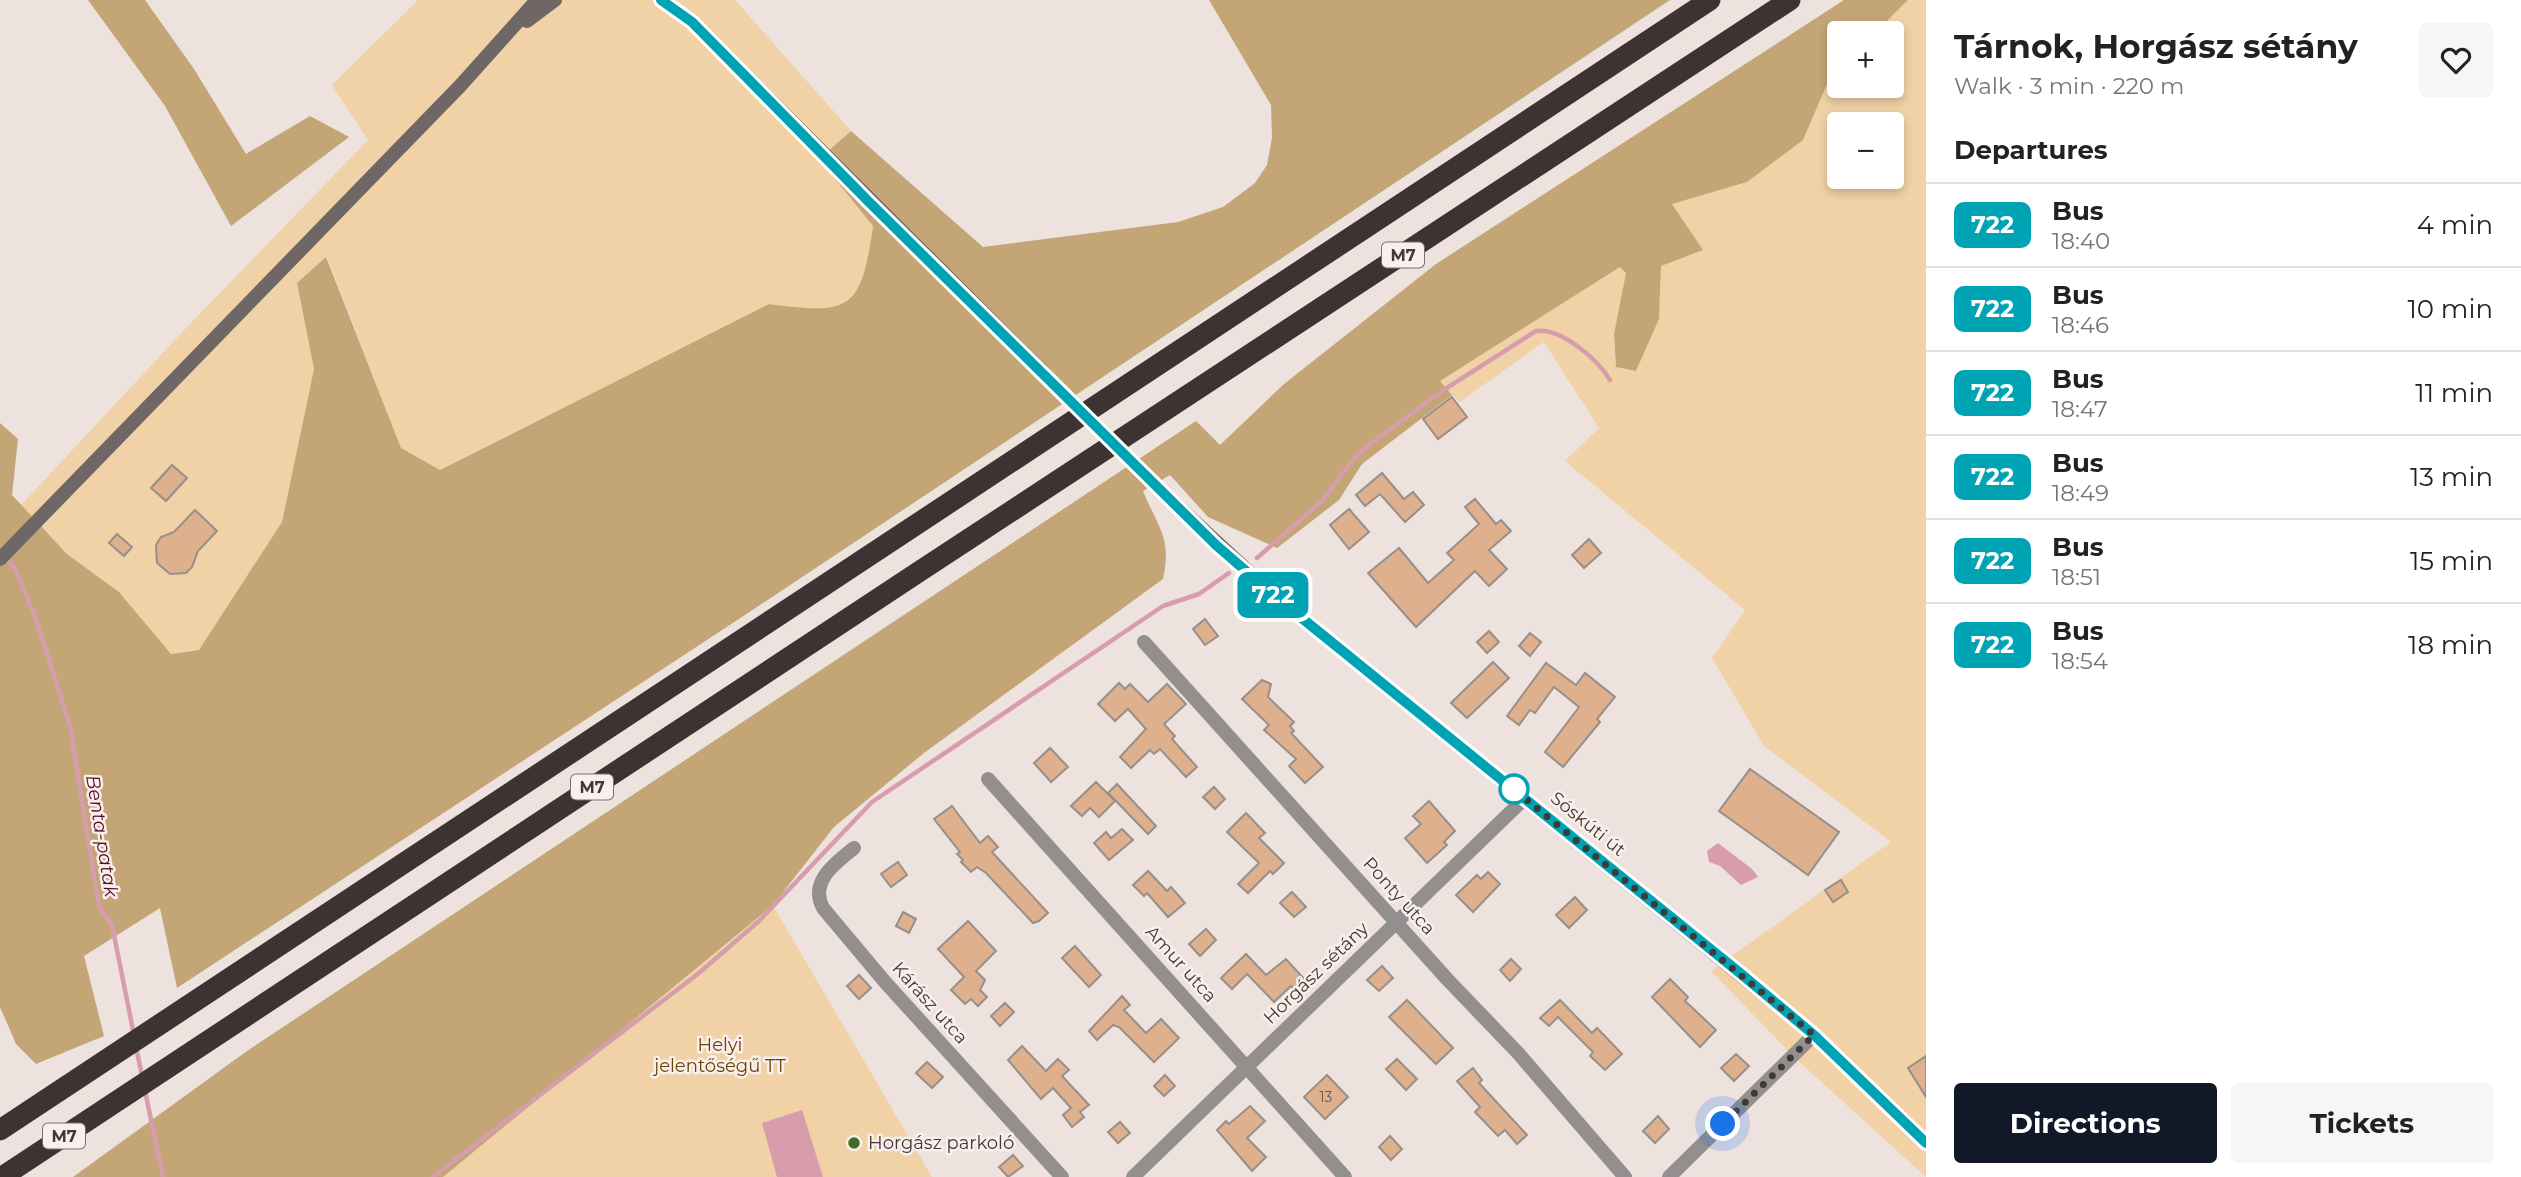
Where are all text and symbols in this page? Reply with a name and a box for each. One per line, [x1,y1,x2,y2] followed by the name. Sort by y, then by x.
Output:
[1827,21,1904,189] map controls
[1827,21,1904,98] button: +
[2419,23,2493,97] button: heart
[1954,26,2358,66] text: Tárnok, Horgász sétány
[1954,72,2184,100] text: Walk · 3 min · 220 m
[1827,112,1904,189] button: −
[1954,134,2108,166] text: Departures
[2052,195,2104,227] text: Bus
[2417,209,2493,241] text: 4 min
[1971,210,2014,239] text: 722
[2052,227,2110,255] text: 18:40
[1382,243,1424,268] road number: M7
[2052,279,2104,311] text: Bus
[2407,293,2493,325] text: 10 min
[1971,294,2014,323] text: 722
[2052,311,2109,339] text: 18:46
[2052,363,2104,395] text: Bus
[2415,377,2493,409] text: 11 min
[1971,378,2014,407] text: 722
[2052,395,2107,423] text: 18:47
[2052,447,2104,479] text: Bus
[2410,461,2493,493] text: 13 min
[1971,462,2014,491] text: 722
[2052,479,2109,507] text: 18:49
[2052,531,2104,563] text: Bus
[2410,545,2493,577] text: 15 min
[1971,546,2014,575] text: 722
[2052,563,2101,591] text: 18:51
[1233,572,1313,618] line badge: 722
[1251,580,1295,609] text: 722
[2052,615,2104,647] text: Bus
[2408,629,2493,661] text: 18 min
[1971,630,2014,659] text: 722
[2052,647,2108,675] text: 18:54
[81,773,123,899] water label: Benta-patak
[571,774,613,800] road number: M7
[1499,774,1529,804] unlabelled marker
[1546,787,1630,861] street label: Sóskúti út
[1358,853,1440,939] street label: Ponty utca
[1259,917,1373,1029] street label: Horgász sétány
[1141,921,1221,1007] street label: Amur utca
[887,957,973,1049] street label: Kárász utca
[652,1034,786,1077] park label: Helyi jelentőségű TT
[1954,1083,2217,1163] button: Directions
[2231,1083,2493,1163] button: Tickets
[1320,1088,1333,1106] house number: 13
[1705,1106,1740,1141] your location
[43,1124,85,1148] road number: M7
[868,1132,1014,1154] place label: Horgász parkoló
[846,1135,862,1151] marker: Horgász parkoló

